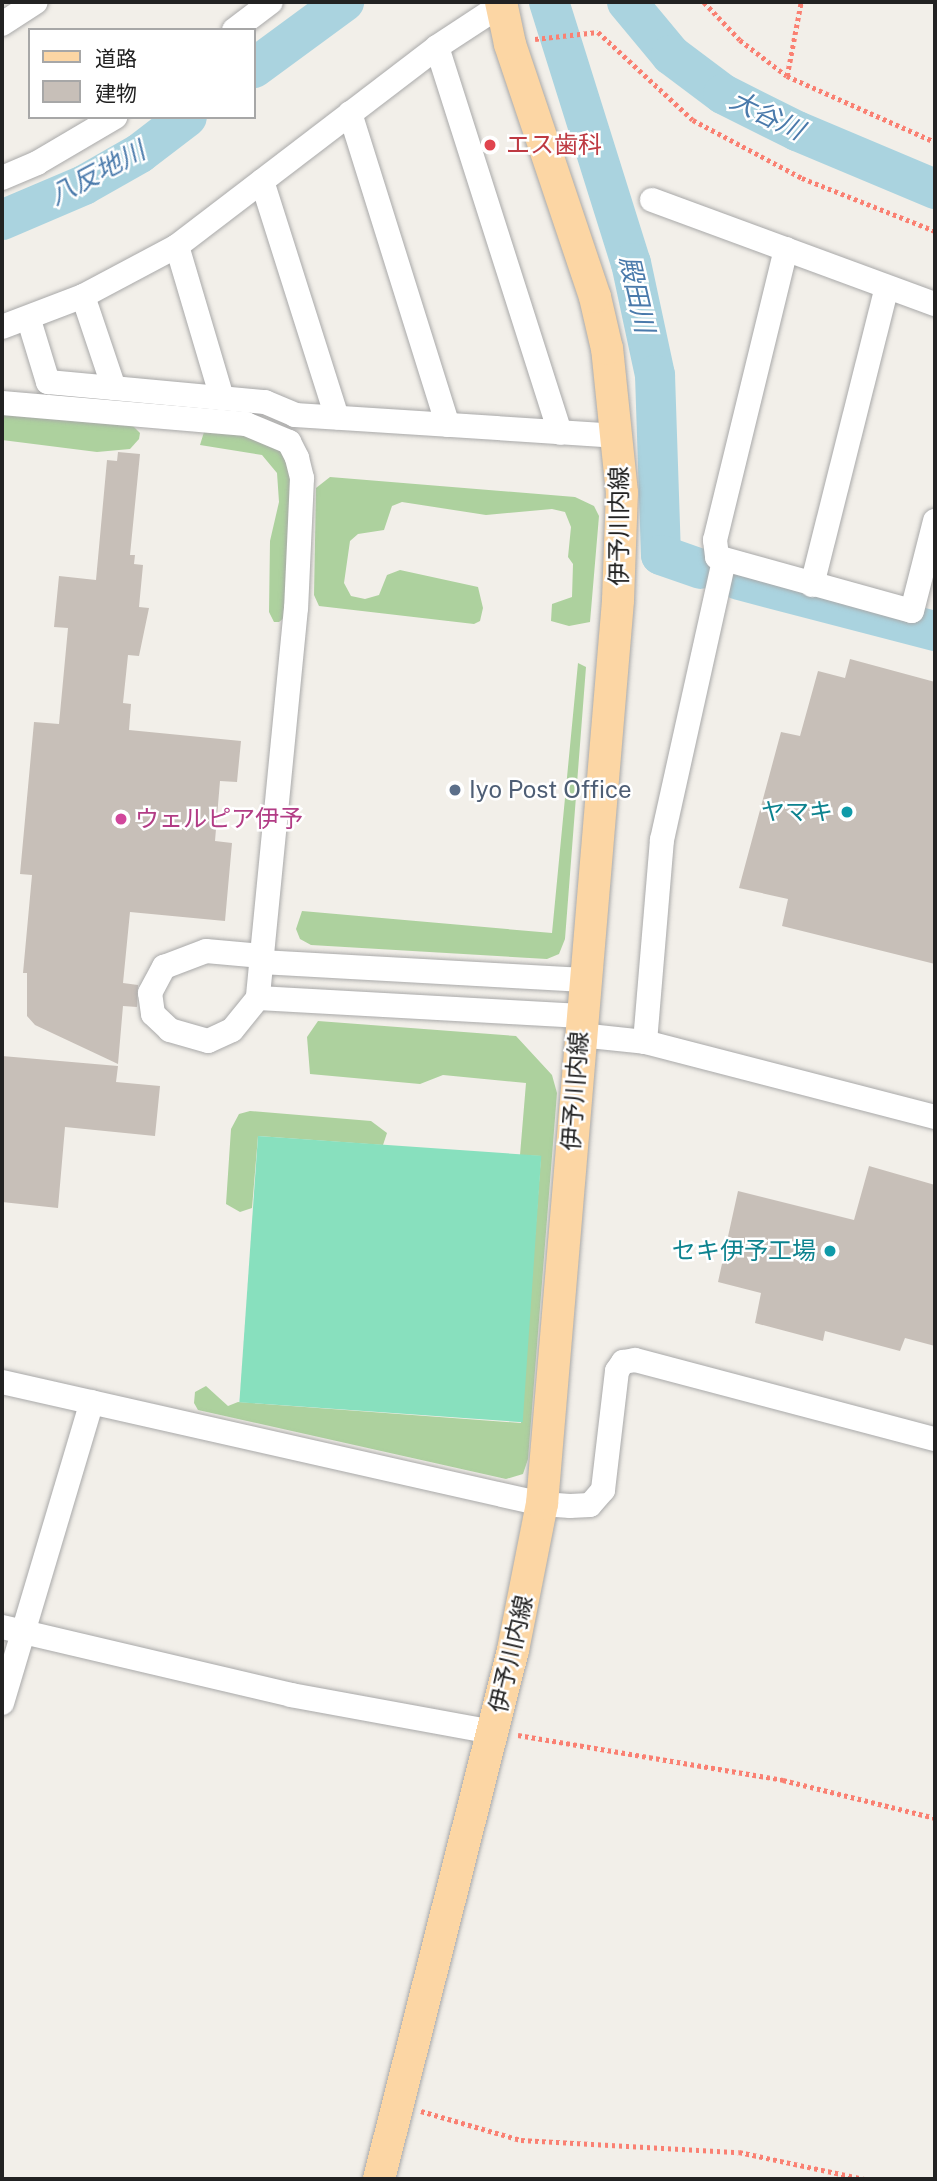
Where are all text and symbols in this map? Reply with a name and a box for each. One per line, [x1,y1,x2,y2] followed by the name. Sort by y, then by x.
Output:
[28,28,256,119] legend
[95,46,137,71] text: 道路
[95,81,137,106] text: 建物
[725,84,809,146] water label: 大谷川
[506,131,602,159] place label: エス歯科
[44,135,150,211] water label: 八反地川
[480,135,500,155] marker: エス歯科
[613,252,661,336] water label: 殿田川
[605,466,633,586] street label: 伊予川内線
[469,776,632,804] place label: Iyo Post Office
[447,782,463,798] marker: Iyo Post Office
[761,798,833,826] place label: ヤマキ
[839,804,855,820] marker: ヤマキ
[135,805,303,833] place label: ウェルピア伊予
[113,811,129,827] marker: ウェルピア伊予
[556,1030,594,1152] street label: 伊予川内線
[672,1237,816,1265] place label: セキ伊予工場
[822,1243,838,1259] marker: セキ伊予工場
[483,1592,539,1716] street label: 伊予川内線

